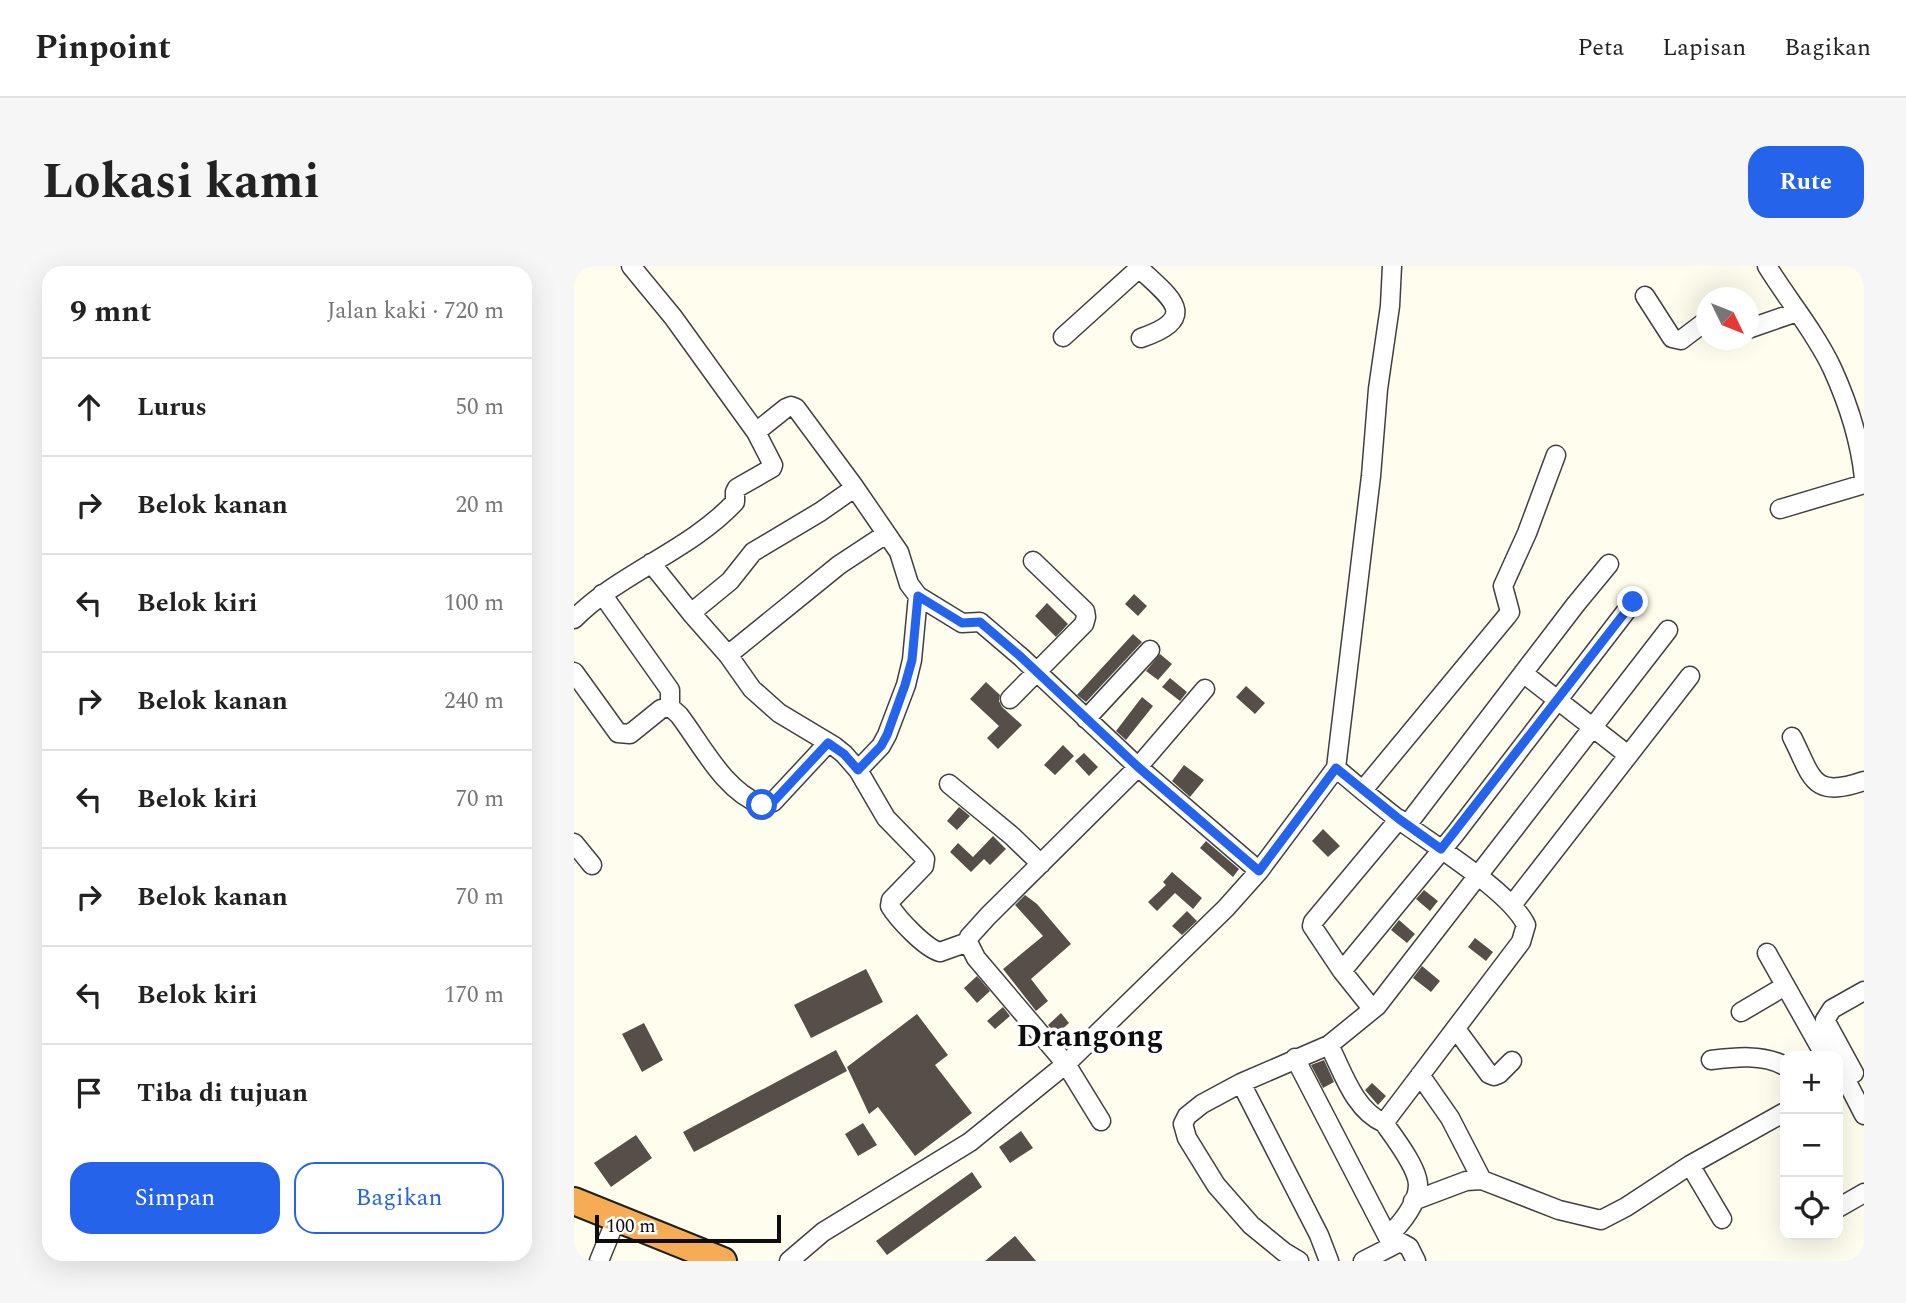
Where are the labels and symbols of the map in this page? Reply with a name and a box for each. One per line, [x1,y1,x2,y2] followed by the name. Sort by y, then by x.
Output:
[1696,287,1759,350] north arrow
[1617,586,1648,617] route end
[746,789,777,820] route start
[1016,1012,1164,1061] district label: Drangong
[595,1212,780,1244] scale bar

